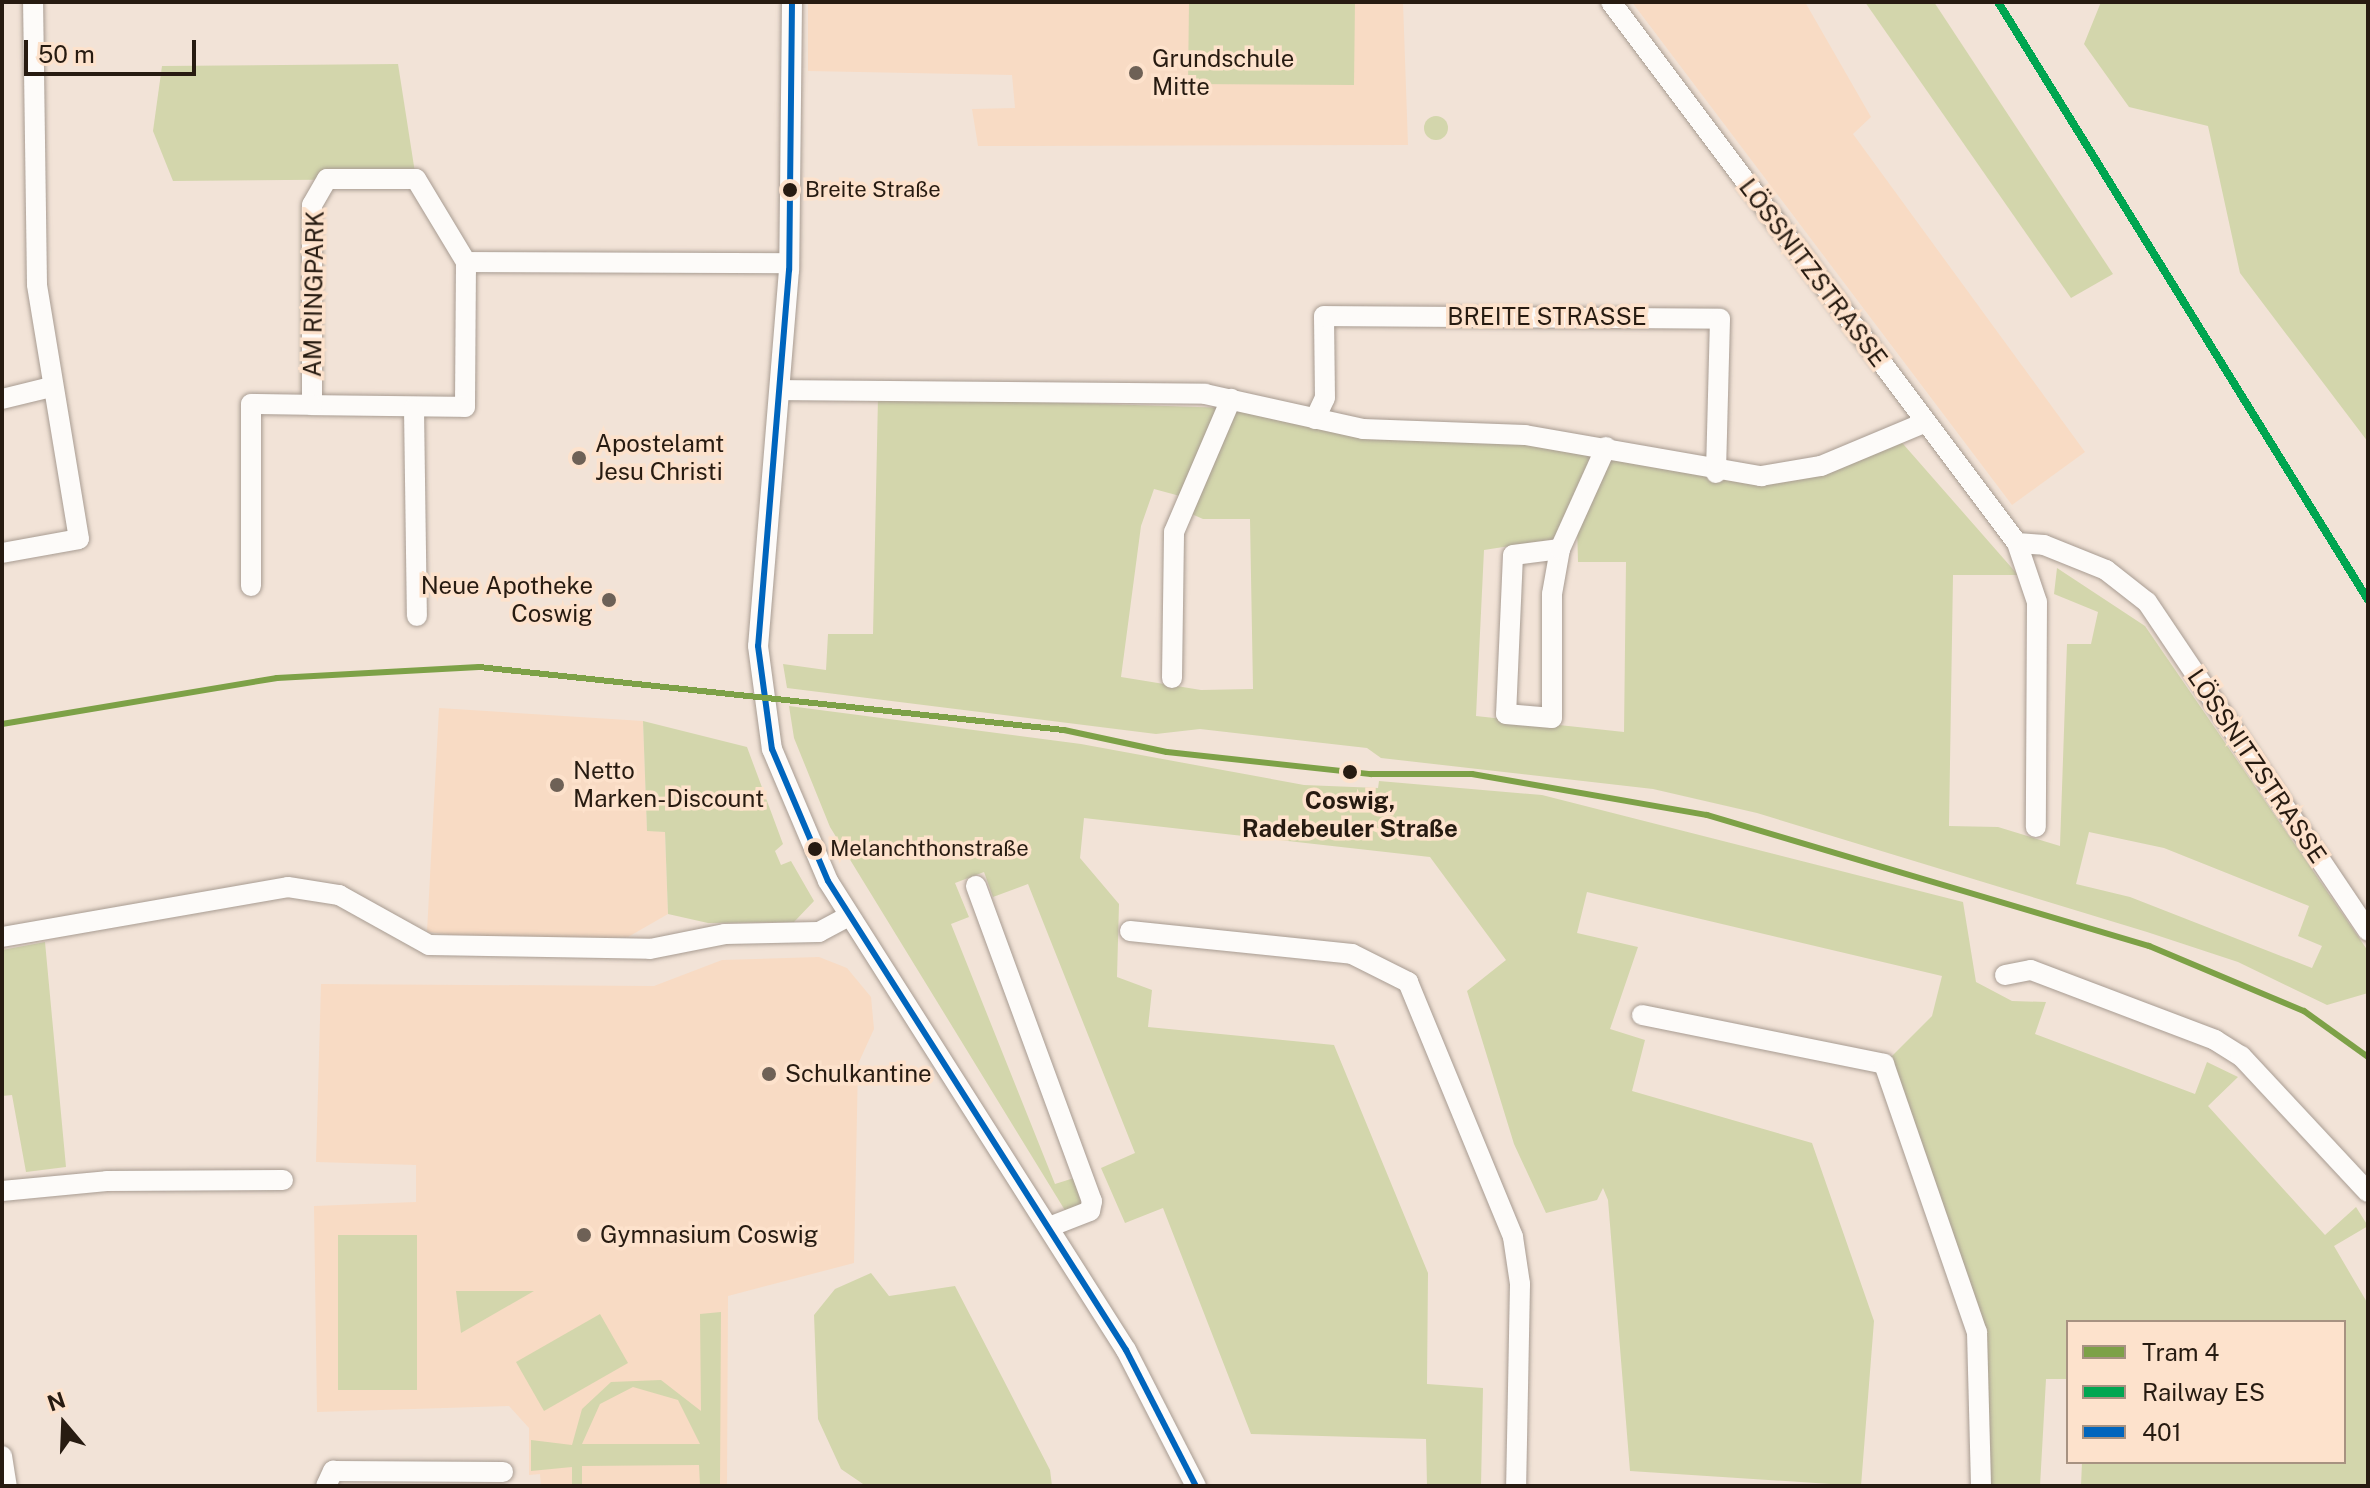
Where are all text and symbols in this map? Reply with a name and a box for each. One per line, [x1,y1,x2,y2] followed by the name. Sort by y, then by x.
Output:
[28,24,200,74] scale bar
[38,40,95,68] text: 50 m
[1152,45,1294,101] place label: Grundschule Mitte
[1127,64,1145,82] marker: Grundschule Mitte
[1733,173,1893,373] street label: LÖSSNITZSTRASSE
[805,177,941,203] place label: Breite Straße
[782,182,798,198] marker: Breite Straße
[298,211,330,377] street label: AM RINGPARK
[1447,303,1647,331] street label: BREITE STRASSE
[595,430,724,486] place label: Apostelamt Jesu Christi
[570,449,588,467] marker: Apostelamt Jesu Christi
[421,572,593,628] place label: Neue Apotheke Coswig
[600,591,618,609] marker: Neue Apotheke Coswig
[2181,664,2333,868] street label: LÖSSNITZSTRASSE
[573,757,764,813] place label: Netto Marken-Discount
[1339,761,1361,783] marker: Coswig, Radebeuler Straße
[548,776,566,794] marker: Netto Marken-Discount
[1242,787,1458,843] place label: Coswig, Radebeuler Straße
[830,836,1029,862] place label: Melanchthonstraße
[807,841,823,857] marker: Melanchthonstraße
[785,1060,932,1088] place label: Schulkantine
[760,1065,778,1083] marker: Schulkantine
[600,1221,819,1249] place label: Gymnasium Coswig
[575,1226,593,1244] marker: Gymnasium Coswig
[2066,1320,2346,1464] legend
[2142,1338,2219,1366] text: Tram 4
[2142,1378,2265,1406] text: Railway ES
[24,1384,104,1464] north arrow
[44,1386,69,1416] text: N
[2142,1418,2182,1446] text: 401

